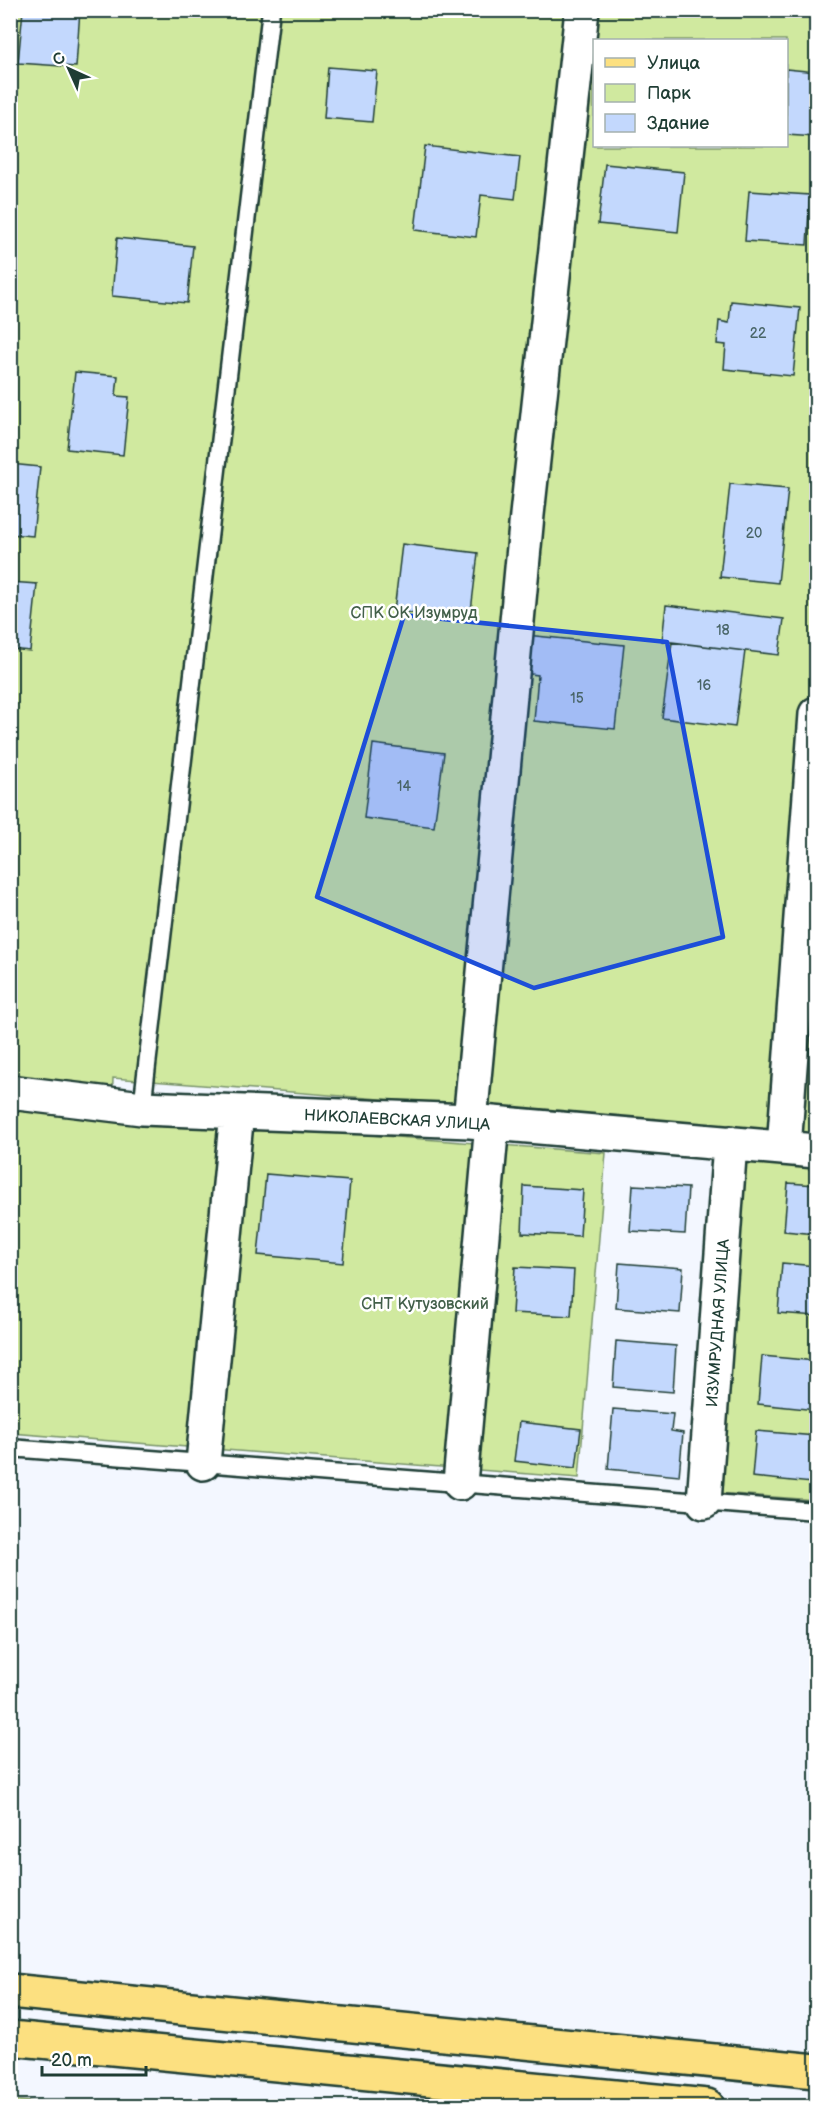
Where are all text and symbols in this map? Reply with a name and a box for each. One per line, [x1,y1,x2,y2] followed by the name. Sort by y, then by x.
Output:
[39,39,99,99] north arrow
[593,39,788,147] legend
[49,49,70,70] text: С
[647,53,701,74] text: Улица
[647,83,691,104] text: Парк
[647,113,709,134] text: Здание
[750,325,767,342] house number: 22
[746,525,762,542] house number: 20
[350,604,478,623] park label: СПК ОК Изумруд
[716,622,730,639] house number: 18
[697,677,711,694] house number: 16
[570,690,584,707] house number: 15
[397,778,411,795] house number: 14
[303,1106,491,1135] street label: НИКОЛАЕВСКАЯ УЛИЦА
[703,1238,734,1408] street label: ИЗУМРУДНАЯ УЛИЦА
[361,1295,489,1314] park label: СНТ Кутузовский
[42,2039,146,2077] scale bar
[51,2050,92,2071] text: 20 m

